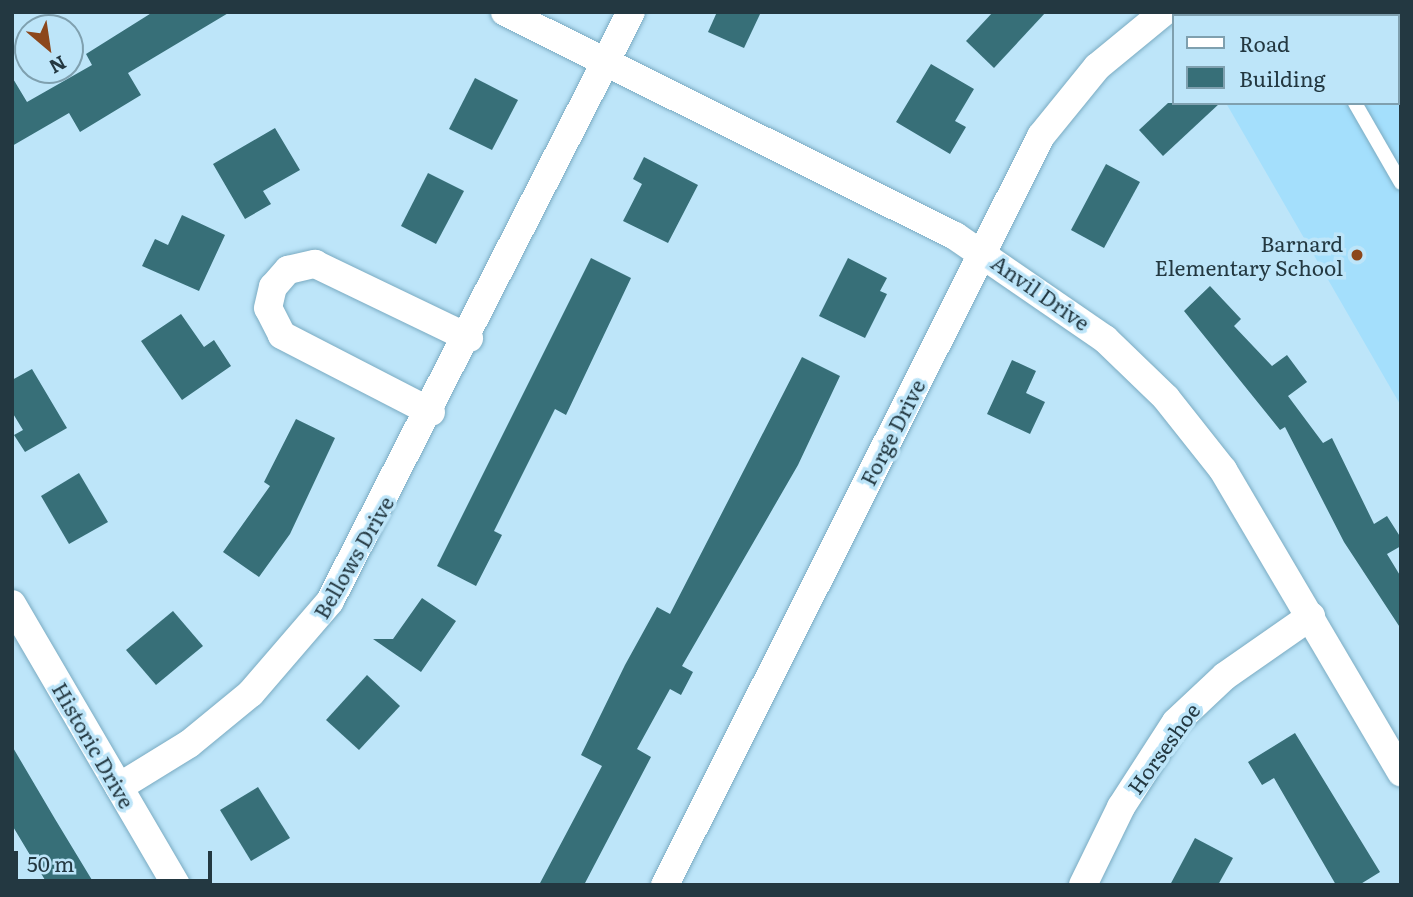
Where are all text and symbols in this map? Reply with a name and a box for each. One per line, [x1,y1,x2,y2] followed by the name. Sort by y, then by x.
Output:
[14,14,84,84] north arrow
[1172,14,1399,105] legend
[1239,27,1290,58] text: Road
[44,50,72,82] text: N
[1239,62,1325,93] text: Building
[1154,230,1343,280] place label: Barnard Elementary School
[1349,247,1365,263] marker: Barnard Elementary School
[987,249,1095,335] street label: Anvil Drive
[855,375,929,489] street label: Forge Drive
[308,491,398,623] street label: Bellows Drive
[48,678,140,812] street label: Historic Drive
[1122,698,1204,798] street label: Horseshoe
[18,838,215,882] scale bar
[27,847,74,878] text: 50 m

